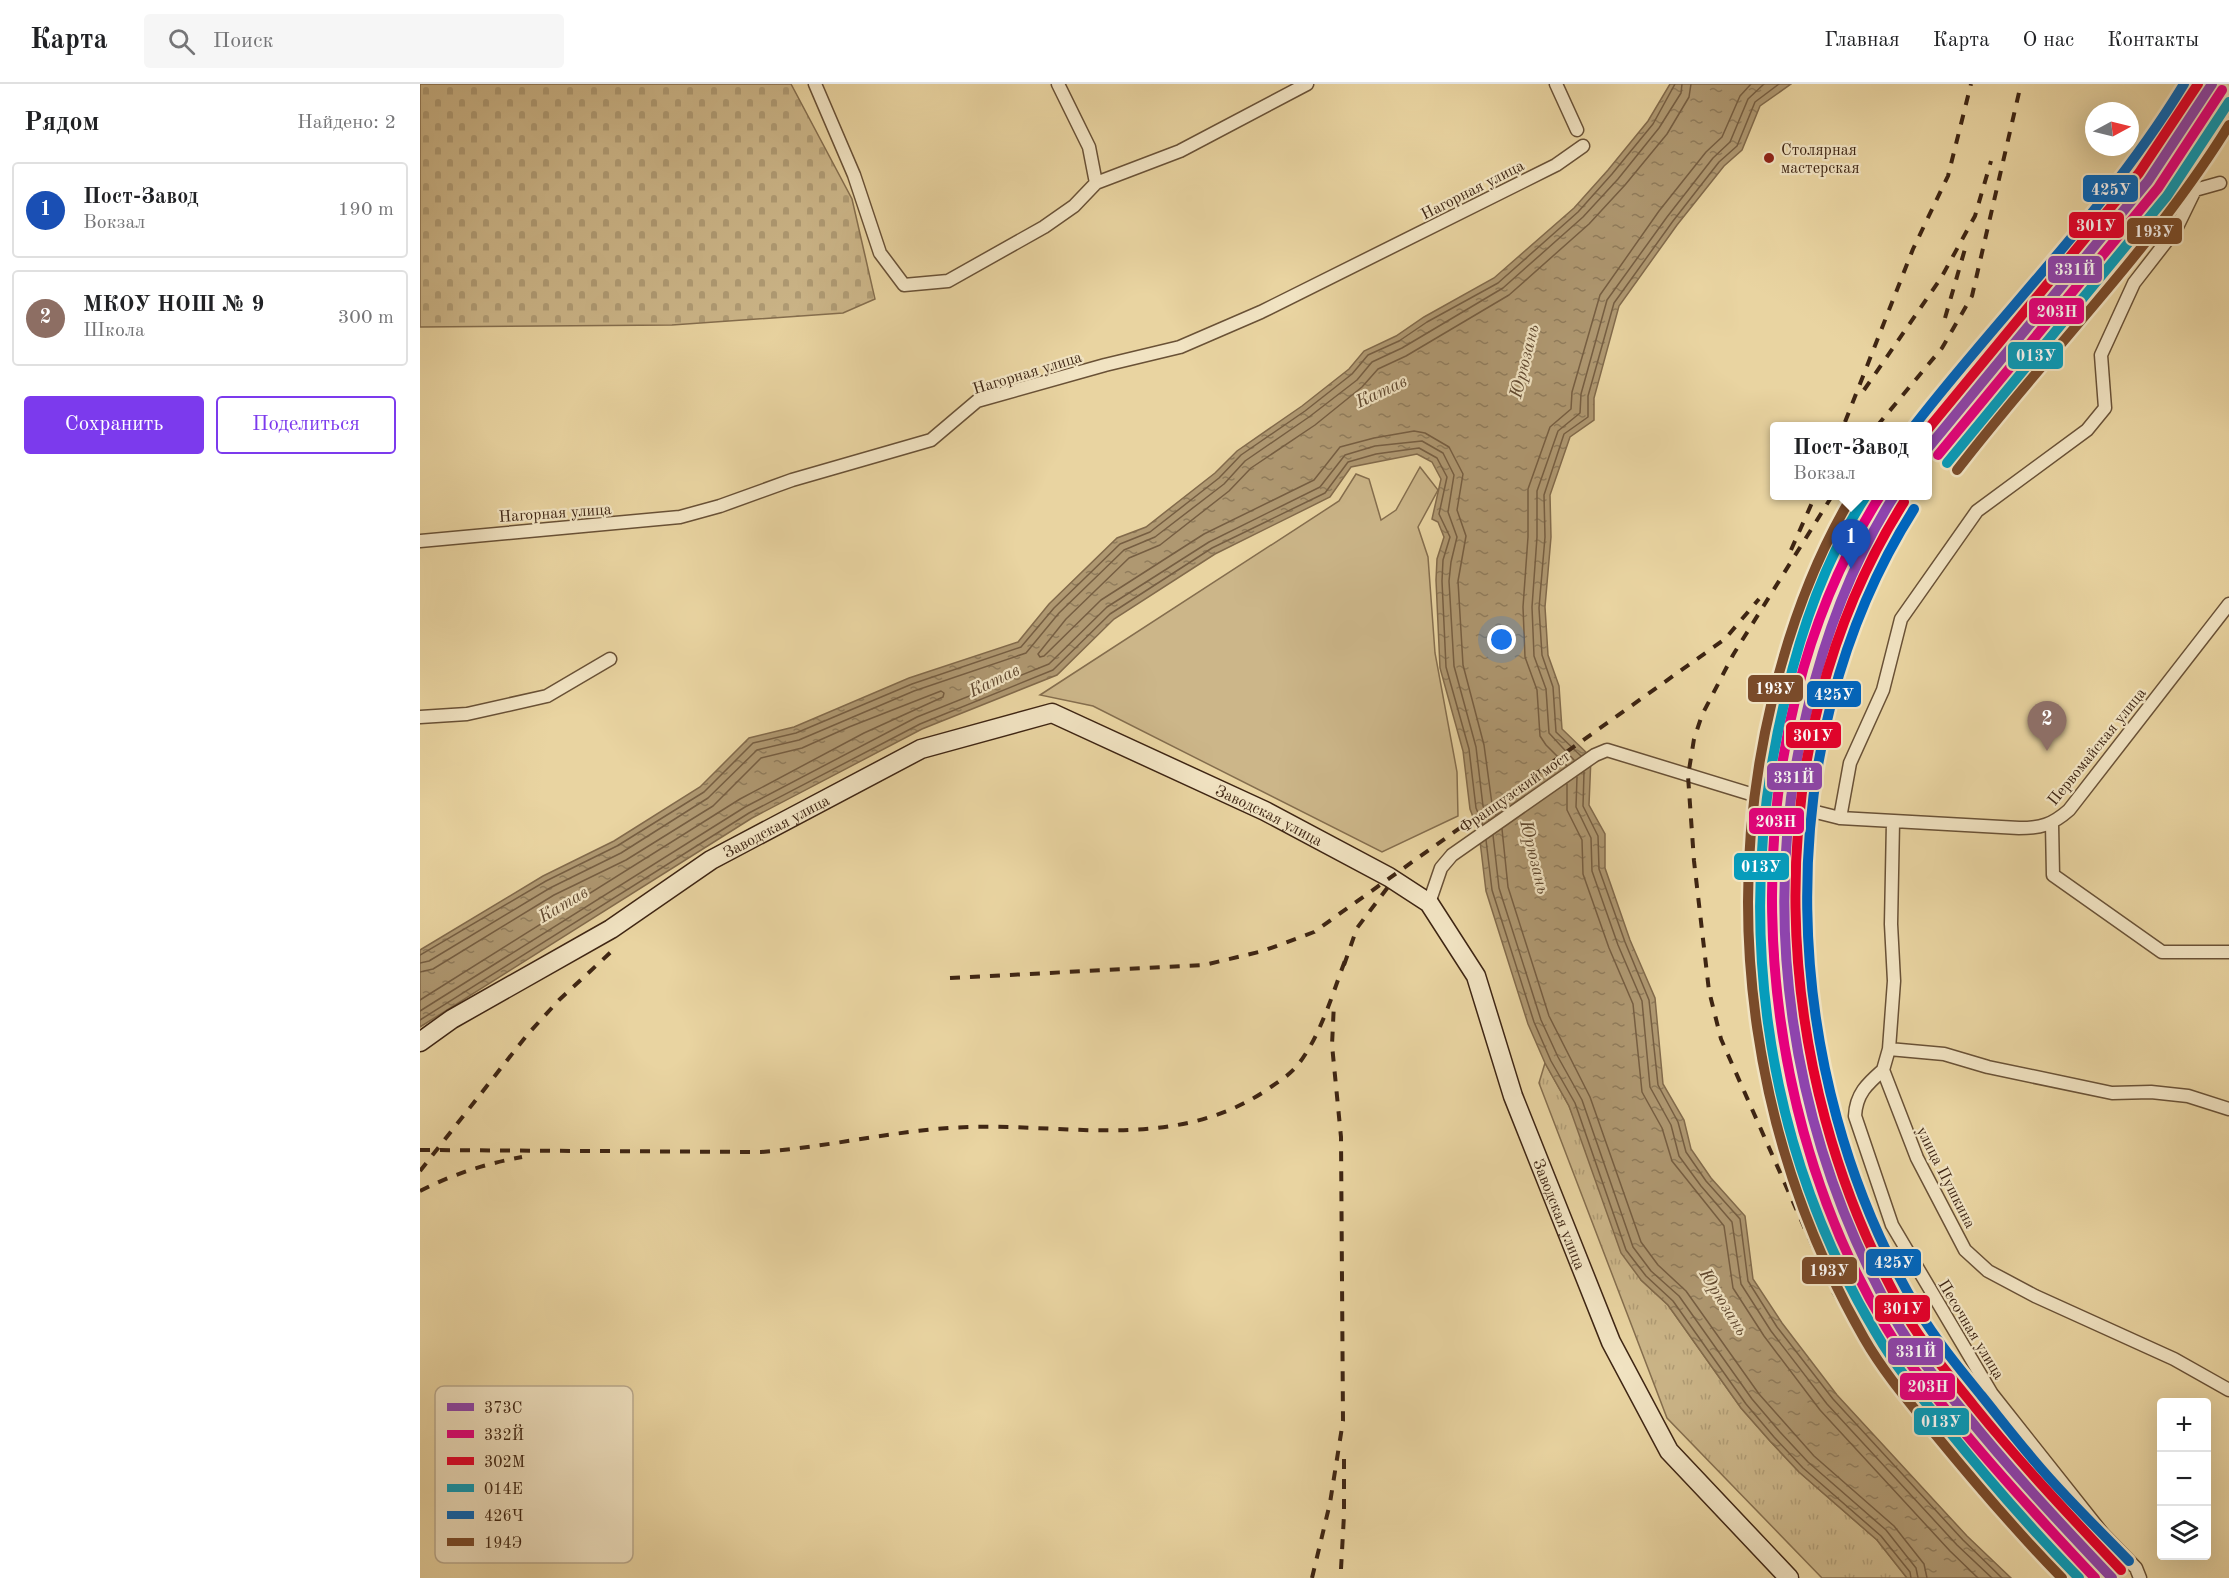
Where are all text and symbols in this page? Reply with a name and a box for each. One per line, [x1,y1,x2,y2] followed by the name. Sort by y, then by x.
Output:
[144,14,564,68] search box
[165,25,198,58] icon: search
[30,27,108,55] text: Карта
[213,30,274,52] text: Поиск
[1824,30,1900,51] text: Главная
[1933,30,1990,51] text: Карта
[2023,30,2074,51] text: О нас
[2107,30,2199,51] text: Контакты
[2085,102,2139,156] north arrow
[24,110,99,136] text: Рядом
[297,113,396,133] text: Найдено: 2
[1781,143,1860,177] place label: Столярная мастерская
[1762,151,1776,165] marker: Столярная мастерская
[1419,158,1527,224] street label: Нагорная улица
[2082,174,2139,203] line badge: 425У
[2091,183,2132,199] text: 425У
[83,186,199,208] text: Пост-Завод
[40,200,51,220] text: 1
[338,200,394,220] text: 190 m
[2068,211,2125,239] line badge: 301У
[83,213,145,233] text: Вокзал
[2126,217,2183,245] line badge: 193У
[2076,219,2117,235] text: 301У
[2134,225,2175,241] text: 193У
[2047,255,2103,284] line badge: 331Й
[2054,259,2096,279] text: 331Й
[83,294,264,316] text: МКОУ НОШ № 9
[2028,297,2085,325] line badge: 203Н
[2036,305,2078,321] text: 203Н
[40,308,51,328] text: 2
[338,308,394,328] text: 300 m
[83,321,145,341] text: Школа
[1507,322,1543,401] water label: Юрюзань
[2007,341,2064,370] line badge: 013У
[2016,349,2057,365] text: 013У
[971,350,1084,398] street label: Нагорная улица
[1352,372,1410,412] water label: Катав
[24,396,204,454] button: Сохранить
[216,396,396,454] button: Поделиться
[1770,422,1932,500] popup
[1793,437,1909,459] text: Пост-Завод
[1793,464,1856,484] text: Вокзал
[498,502,612,526] street label: Нагорная улица
[1832,520,1870,569] pin: 1
[1487,625,1516,654] your location
[965,661,1023,701] water label: Катав
[1747,674,1804,703] line badge: 193У
[1806,680,1862,708] line badge: 425У
[1755,682,1796,698] text: 193У
[2045,685,2150,809] street label: Первомайская улица
[1814,688,1855,704] text: 425У
[2028,702,2066,751] pin: 2
[1785,721,1842,749] line badge: 301У
[1793,729,1834,745] text: 301У
[1457,749,1573,837] street label: Французский мост
[1766,762,1823,791] line badge: 331Й
[1773,767,1815,787] text: 331Й
[1212,783,1325,850] street label: Заводская улица
[721,793,833,862] street label: Заводская улица
[1748,807,1805,835] line badge: 203Н
[1755,815,1797,831] text: 203Н
[1516,817,1552,896] water label: Юрюзань
[1733,852,1790,881] line badge: 013У
[1741,860,1782,876] text: 013У
[535,883,592,927] water label: Катав
[1913,1124,1978,1232] street label: улица Пушкина
[1529,1157,1587,1272] street label: Заводская улица
[1865,1248,1922,1277] line badge: 425У
[1801,1256,1858,1285] line badge: 193У
[1874,1256,1915,1272] text: 425У
[1809,1264,1850,1280] text: 193У
[1695,1265,1751,1339] water label: Юрюзань
[1934,1277,2006,1383] street label: Песочная улица
[1874,1294,1931,1323] line badge: 301У
[1883,1302,1924,1318] text: 301У
[1887,1337,1944,1366] line badge: 331Й
[1895,1341,1937,1361] text: 331Й
[1899,1372,1956,1401] line badge: 203Н
[1907,1380,1949,1396] text: 203Н
[435,1386,633,1563] legend
[2157,1398,2211,1560] map controls
[2157,1398,2211,1452] button: +
[484,1401,523,1417] text: 373C
[1913,1407,1970,1436] line badge: 013У
[1921,1415,1962,1431] text: 013У
[484,1424,524,1444] text: 332Й
[2157,1452,2211,1506] button: −
[484,1455,525,1471] text: 302М
[484,1482,523,1498] text: 014Е
[2157,1506,2211,1560] button: layers
[484,1509,524,1525] text: 426Ч
[484,1536,522,1552] text: 194Э

